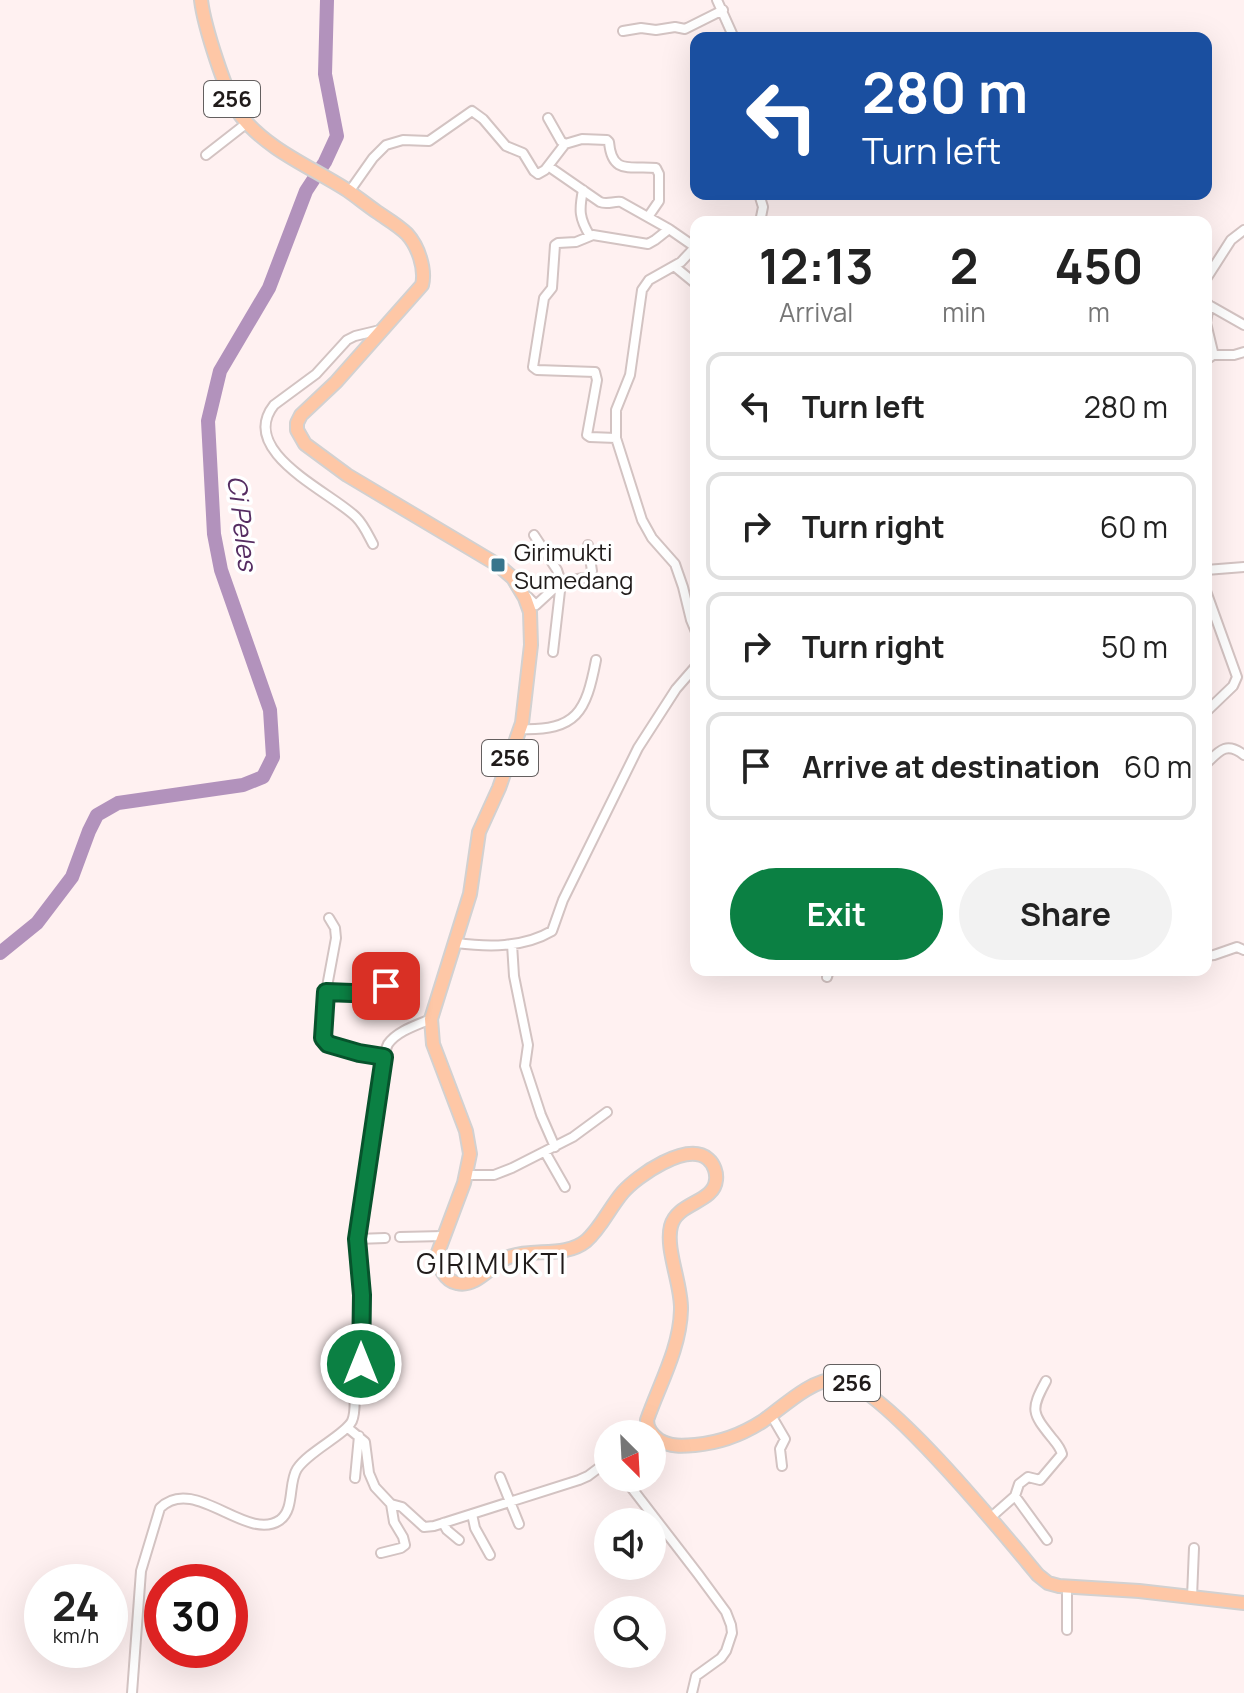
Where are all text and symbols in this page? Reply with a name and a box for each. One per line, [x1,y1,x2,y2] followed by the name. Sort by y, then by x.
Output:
[862,53,1028,130] text: 280 m
[730,64,834,168] icon: left
[204,81,260,117] road number: 256
[862,126,1001,175] text: Turn left
[759,233,874,298] text: 12:13
[950,233,978,298] text: 2
[1054,233,1143,298] text: 450
[779,294,853,330] text: Arrival
[942,294,986,330] text: min
[1088,294,1110,330] text: m
[734,384,778,428] icon: left
[802,386,925,427] text: Turn left
[1084,386,1168,427] text: 280 m
[219,473,267,575] water label: Ci Peles
[734,504,778,548] icon: right
[802,506,945,547] text: Turn right
[1100,506,1168,547] text: 60 m
[514,535,633,596] place label: Girimukti Sumedang
[489,556,507,574] marker: Girimukti Sumedang
[734,624,778,668] icon: right
[802,626,945,667] text: Turn right
[1101,626,1168,667] text: 50 m
[482,740,538,776] road number: 256
[734,744,778,788] icon: arrive
[802,746,1100,787] text: Arrive at destination
[1124,746,1192,787] text: 60 m
[730,868,943,960] button: Exit
[959,868,1172,960] button: Share
[352,952,420,1020] pin
[364,964,408,1008] icon: arrive
[416,1244,568,1282] district label: GIRIMUKTI
[319,1322,403,1406] position arrow
[824,1365,880,1401] road number: 256
[594,1420,666,1492] north arrow
[594,1420,666,1668] map controls
[594,1508,666,1580] button: sound
[144,1564,248,1668] speed limit sign: 30
[52,1578,100,1633] text: 24
[594,1596,666,1668] button: search
[53,1622,99,1649] text: km/h

